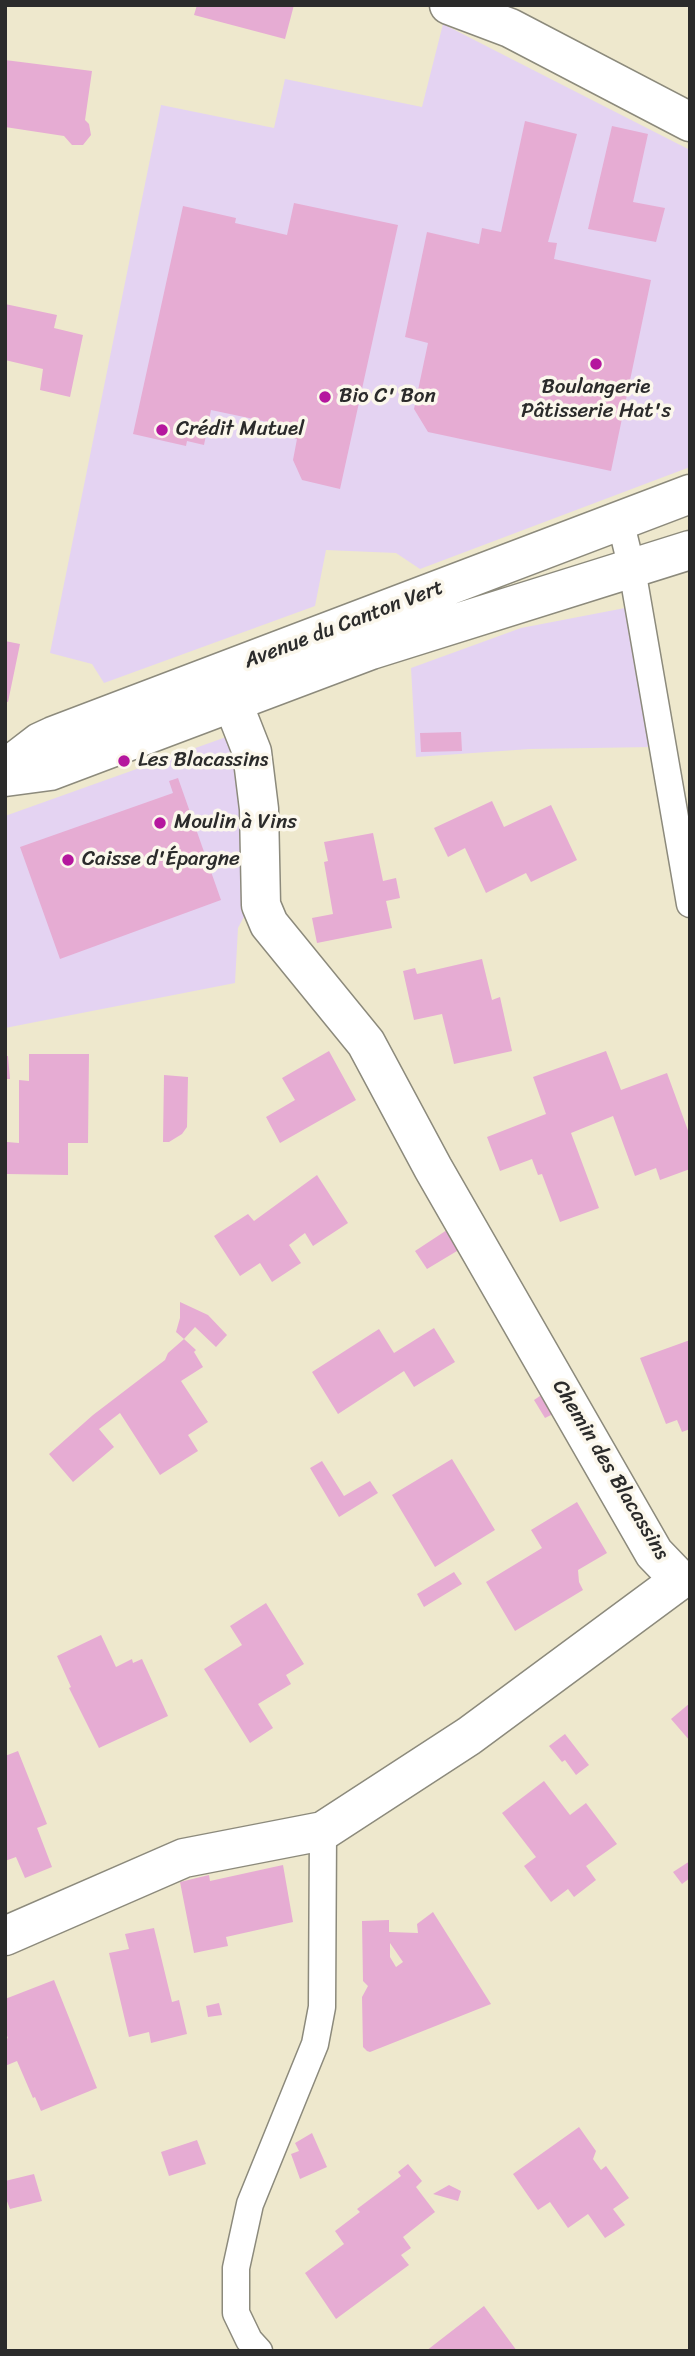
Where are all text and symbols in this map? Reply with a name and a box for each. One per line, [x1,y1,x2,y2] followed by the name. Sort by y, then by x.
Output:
[588,356,604,372] marker: Boulangerie Pâtisserie Hat's
[521,375,671,425] place label: Boulangerie Pâtisserie Hat's
[339,384,436,410] place label: Bio C' Bon
[317,389,333,405] marker: Bio C' Bon
[176,417,304,443] place label: Crédit Mutuel
[154,422,170,438] marker: Crédit Mutuel
[241,575,447,675] street label: Avenue du Canton Vert
[138,748,268,774] place label: Les Blacassins
[116,753,132,769] marker: Les Blacassins
[174,810,297,836] place label: Moulin à Vins
[152,815,168,831] marker: Moulin à Vins
[82,847,240,873] place label: Caisse d'Épargne
[60,852,76,868] marker: Caisse d'Épargne
[546,1375,674,1565] street label: Chemin des Blacassins

